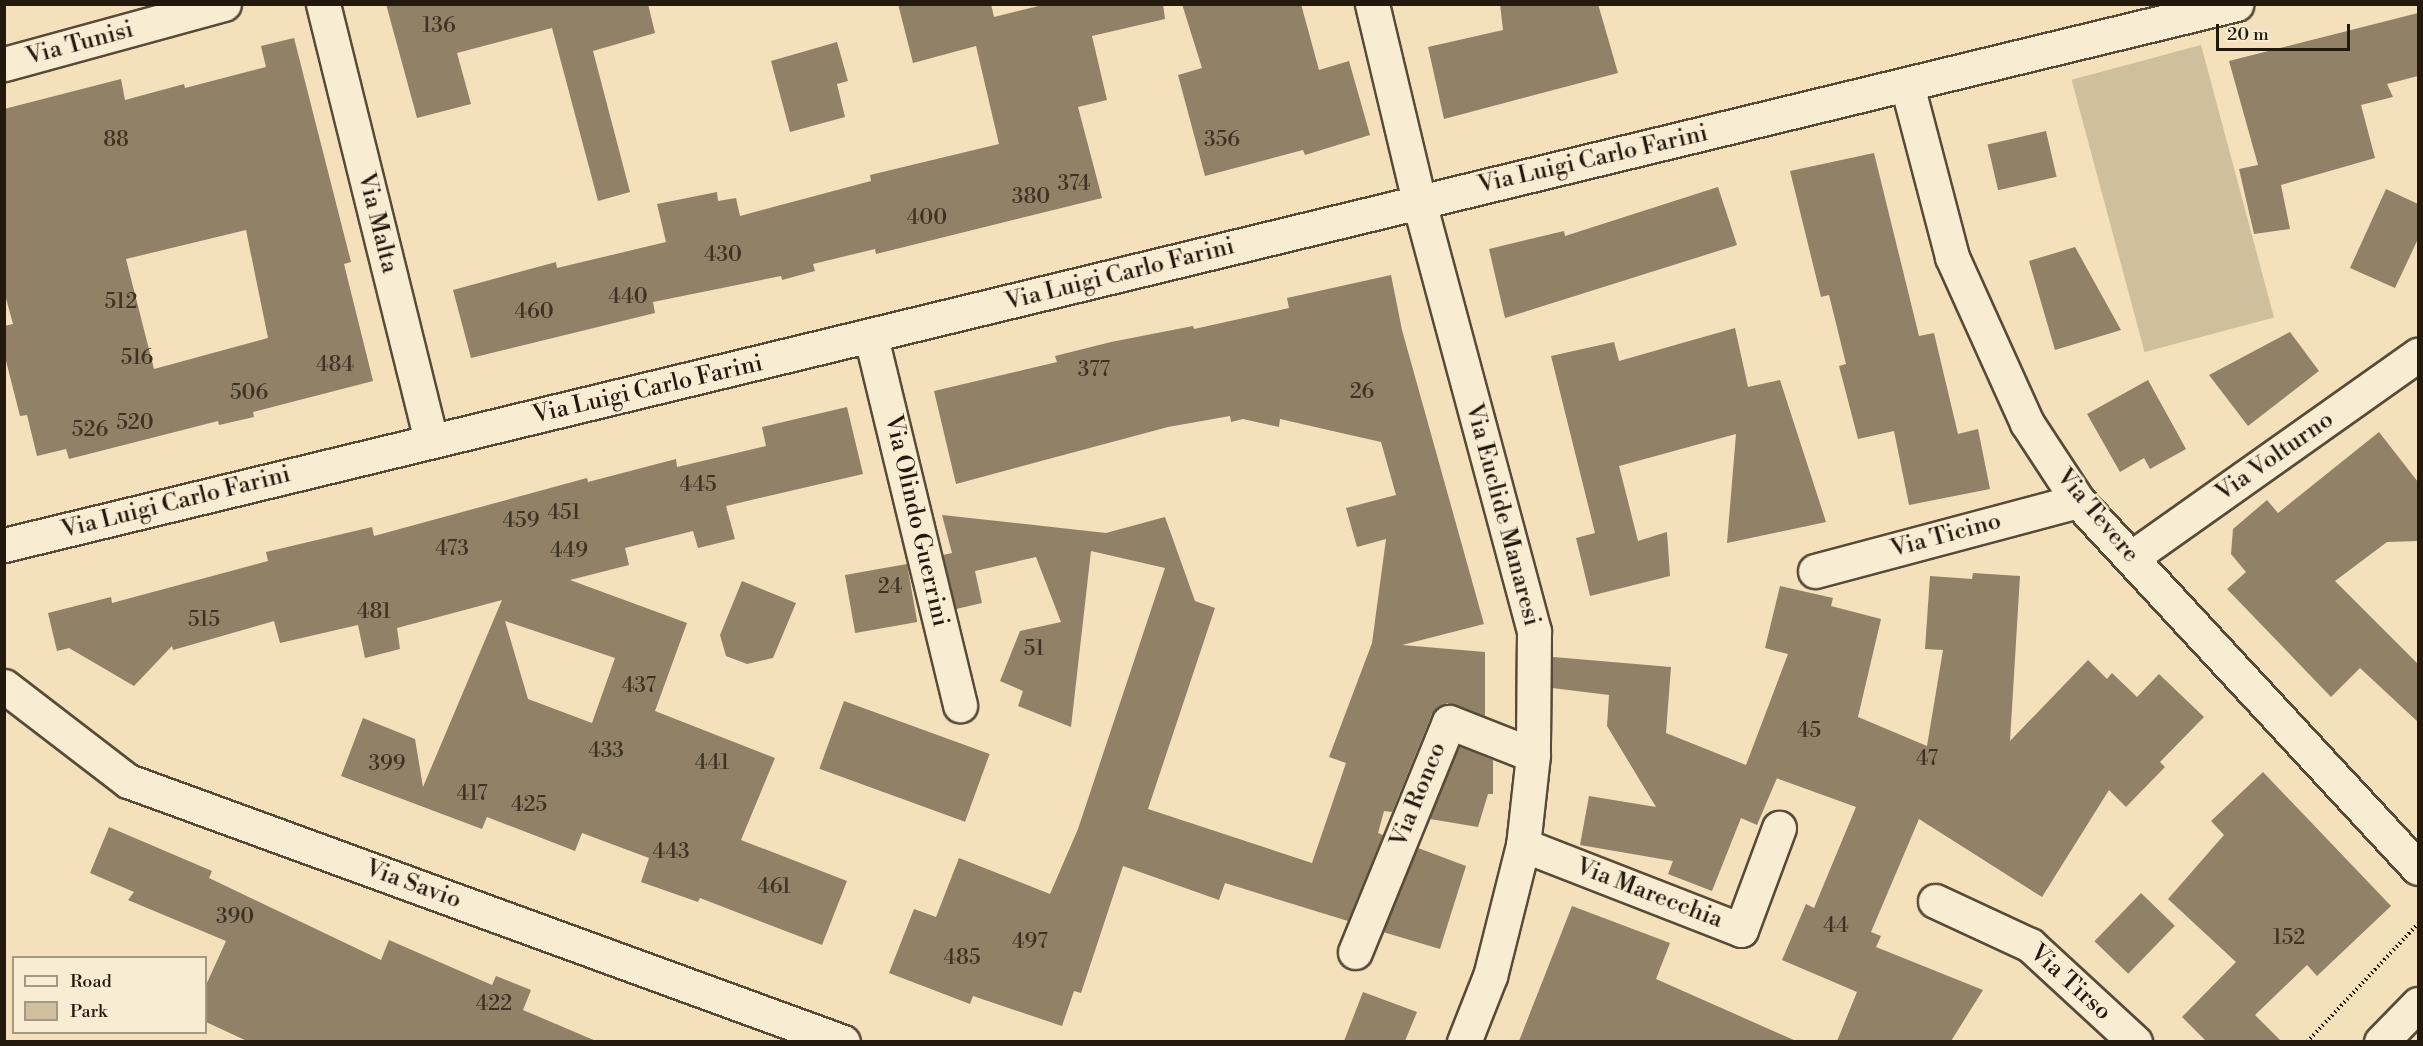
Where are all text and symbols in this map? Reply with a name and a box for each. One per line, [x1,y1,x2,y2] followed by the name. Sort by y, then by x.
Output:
[2219,12,2352,50] scale bar
[422,13,456,39] house number: 136
[23,16,137,72] street label: Via Tunisi
[2227,23,2269,46] text: 20 m
[1475,120,1711,200] street label: Via Luigi Carlo Farini
[103,127,129,153] house number: 88
[1204,127,1240,153] house number: 356
[351,170,403,276] street label: Via Malta
[1057,171,1091,197] house number: 374
[1012,184,1050,210] house number: 380
[907,205,947,231] house number: 400
[1002,233,1238,317] street label: Via Luigi Carlo Farini
[704,242,742,268] house number: 430
[608,284,648,310] house number: 440
[104,289,138,315] house number: 512
[514,299,554,325] house number: 460
[121,345,153,371] house number: 516
[530,350,766,430] street label: Via Luigi Carlo Farini
[316,352,354,378] house number: 484
[1078,357,1110,383] house number: 377
[1350,379,1374,405] house number: 26
[230,380,268,406] house number: 506
[1458,401,1546,629] street label: Via Euclide Manaresi
[2211,406,2339,508] street label: Via Volturno
[116,410,154,436] house number: 520
[878,412,954,630] street label: Via Olindo Guerrini
[72,417,108,443] house number: 526
[58,461,294,545] street label: Via Luigi Carlo Farini
[2049,463,2145,569] street label: Via Tevere
[680,472,716,498] house number: 445
[547,500,581,526] house number: 451
[1888,507,2004,565] street label: Via Ticino
[503,508,539,534] house number: 459
[435,536,469,562] house number: 473
[550,538,588,564] house number: 449
[878,574,902,600] house number: 24
[357,599,391,625] house number: 481
[188,607,220,633] house number: 515
[1024,636,1044,662] house number: 51
[622,673,656,699] house number: 437
[1797,718,1821,744] house number: 45
[588,738,624,764] house number: 433
[1385,738,1453,852] street label: Via Ronco
[1916,746,1938,772] house number: 47
[695,750,729,776] house number: 441
[368,751,406,777] house number: 399
[456,781,488,807] house number: 417
[511,792,547,818] house number: 425
[652,839,690,865] house number: 443
[1572,853,1726,935] street label: Via Marecchia
[361,854,465,916] street label: Via Savio
[757,874,791,900] house number: 461
[216,904,254,930] house number: 390
[1823,913,1849,939] house number: 44
[2273,925,2305,951] house number: 152
[1012,929,1048,955] house number: 497
[2023,939,2117,1027] street label: Via Tirso
[944,945,980,971] house number: 485
[12,956,207,1034] legend
[70,970,112,993] text: Road
[476,991,512,1017] house number: 422
[70,1000,107,1023] text: Park

